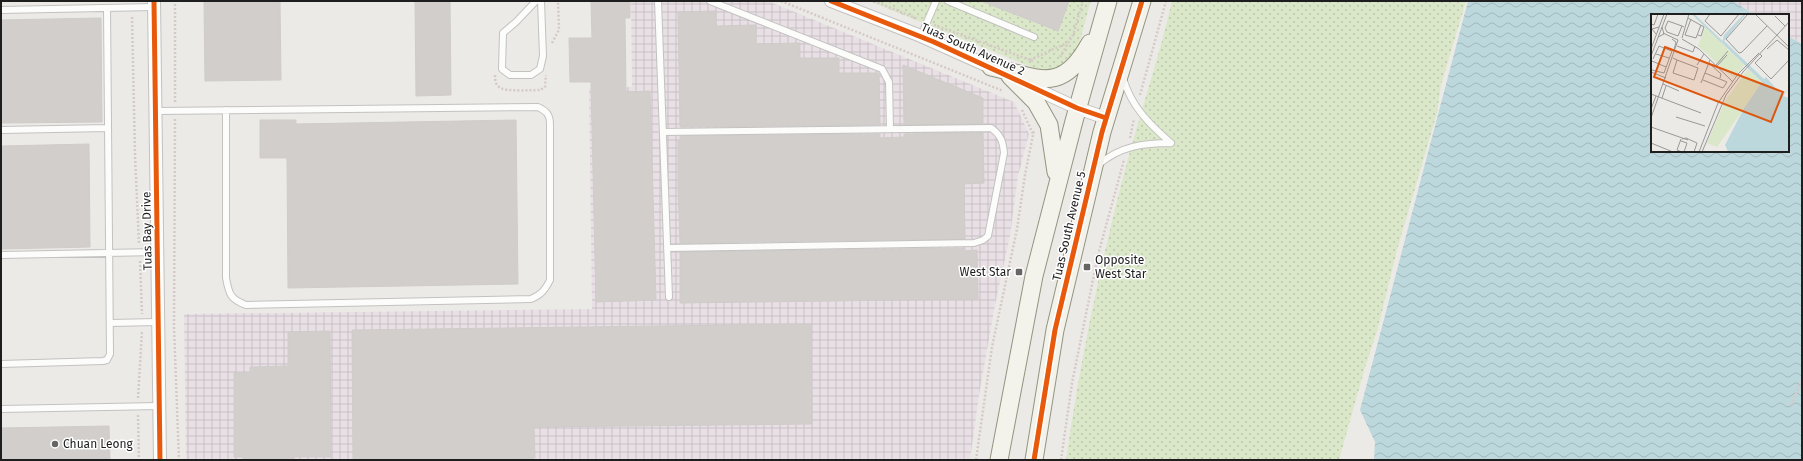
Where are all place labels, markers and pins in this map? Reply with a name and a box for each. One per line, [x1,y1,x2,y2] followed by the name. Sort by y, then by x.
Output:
[1095,253,1147,281] place label: Opposite West Star
[1082,262,1092,272] marker: Opposite West Star
[960,265,1011,279] place label: West Star
[1014,267,1024,277] marker: West Star
[63,437,134,451] place label: Chuan Leong
[50,439,60,449] marker: Chuan Leong

